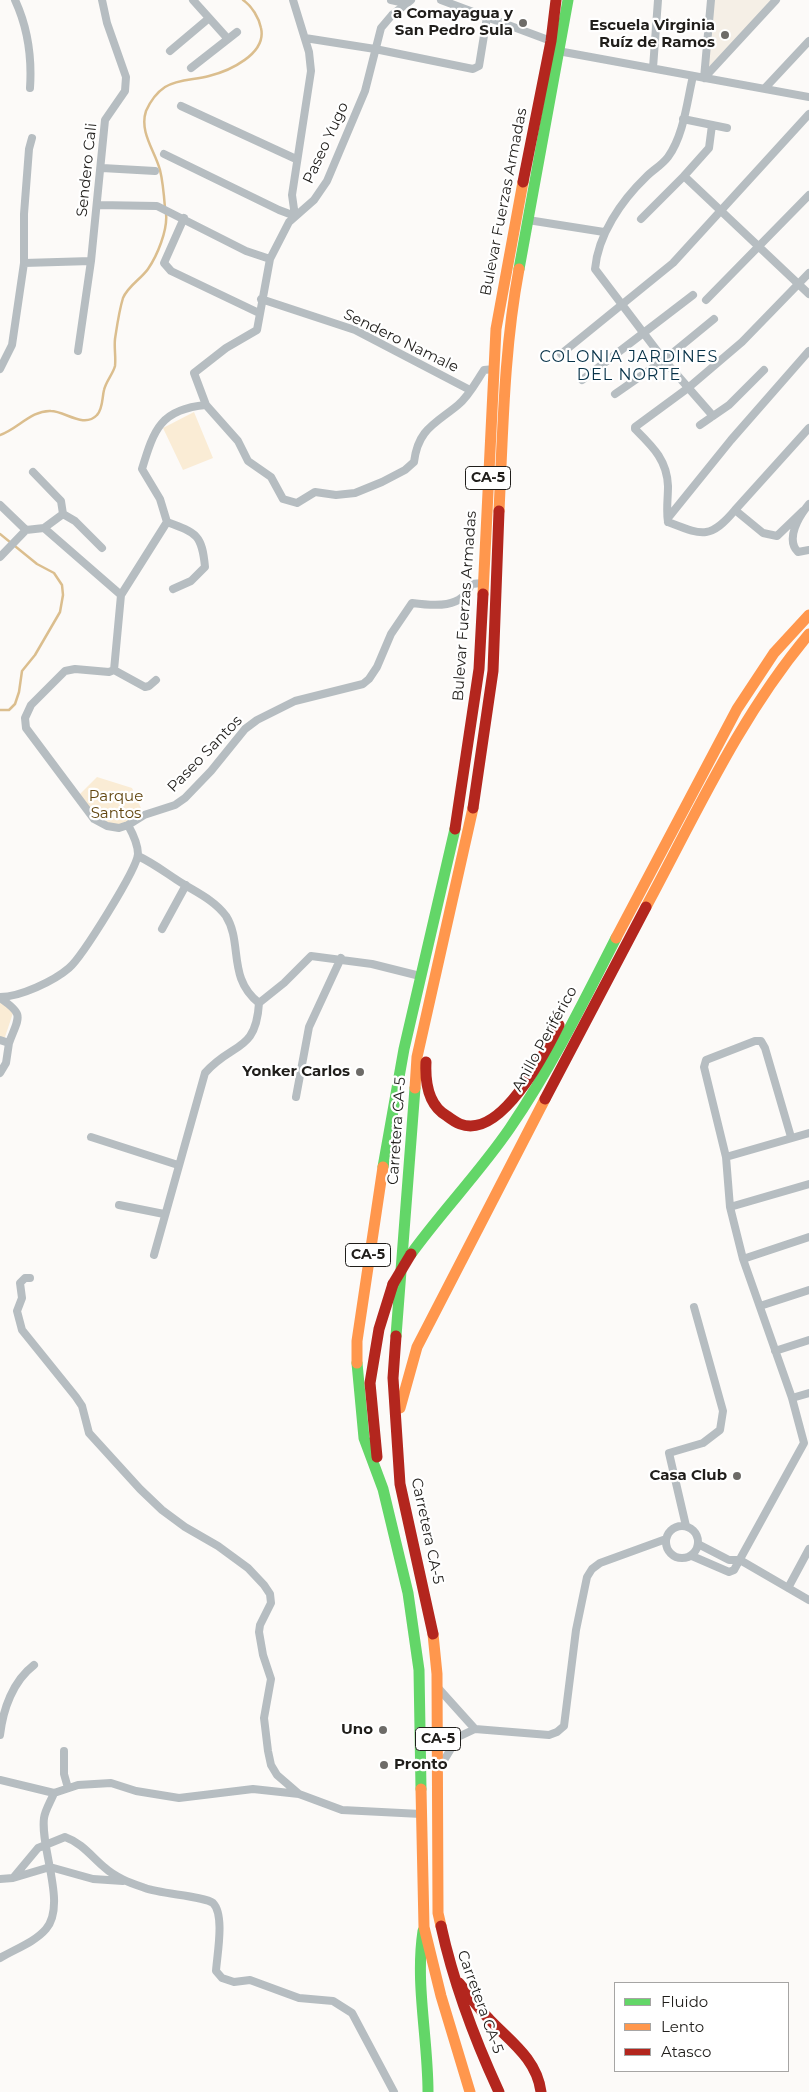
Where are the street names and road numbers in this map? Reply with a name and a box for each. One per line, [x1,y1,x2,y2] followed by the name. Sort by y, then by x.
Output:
[299,99,353,187] street label: Paseo Yugo
[477,107,531,297] street label: Bulevar Fuerzas Armadas
[73,122,101,218] street label: Sendero Cali
[341,305,461,377] street label: Sendero Namale
[466,466,510,489] road number: CA-5
[449,510,481,702] street label: Bulevar Fuerzas Armadas
[164,712,246,796] street label: Paseo Santos
[509,983,581,1095] street label: Anillo Periférico
[384,1076,410,1186] street label: Carretera CA-5
[346,1244,390,1266] road number: CA-5
[407,1476,447,1586] street label: Carretera CA-5
[416,1728,460,1750] road number: CA-5
[453,1948,507,2056] street label: Carretera CA-5

